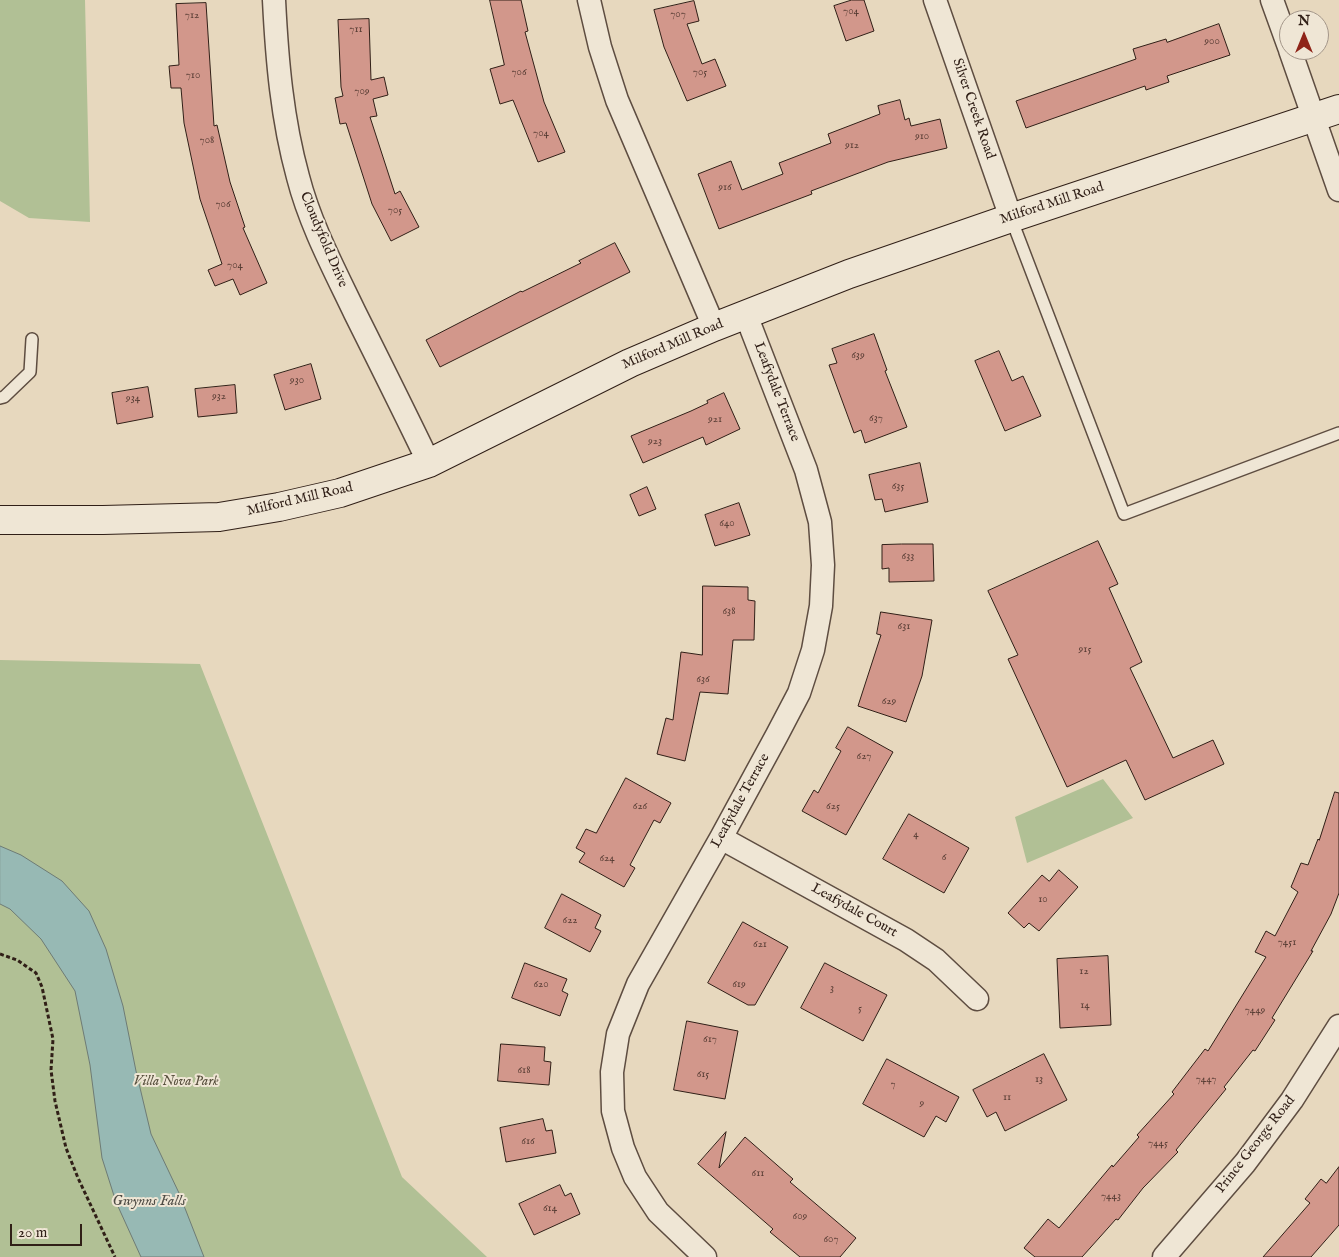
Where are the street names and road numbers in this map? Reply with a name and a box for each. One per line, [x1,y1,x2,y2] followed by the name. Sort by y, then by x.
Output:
[948,56,998,162] street label: Silver Creek Road
[998,179,1106,229] street label: Milford Mill Road
[295,190,351,290] street label: Cloudyfold Drive
[620,316,726,374] street label: Milford Mill Road
[749,340,803,444] street label: Leafydale Terrace
[245,480,355,520] street label: Milford Mill Road
[708,751,774,851] street label: Leafydale Terrace
[808,880,900,942] street label: Leafydale Court
[1213,1093,1299,1197] street label: Prince George Road

